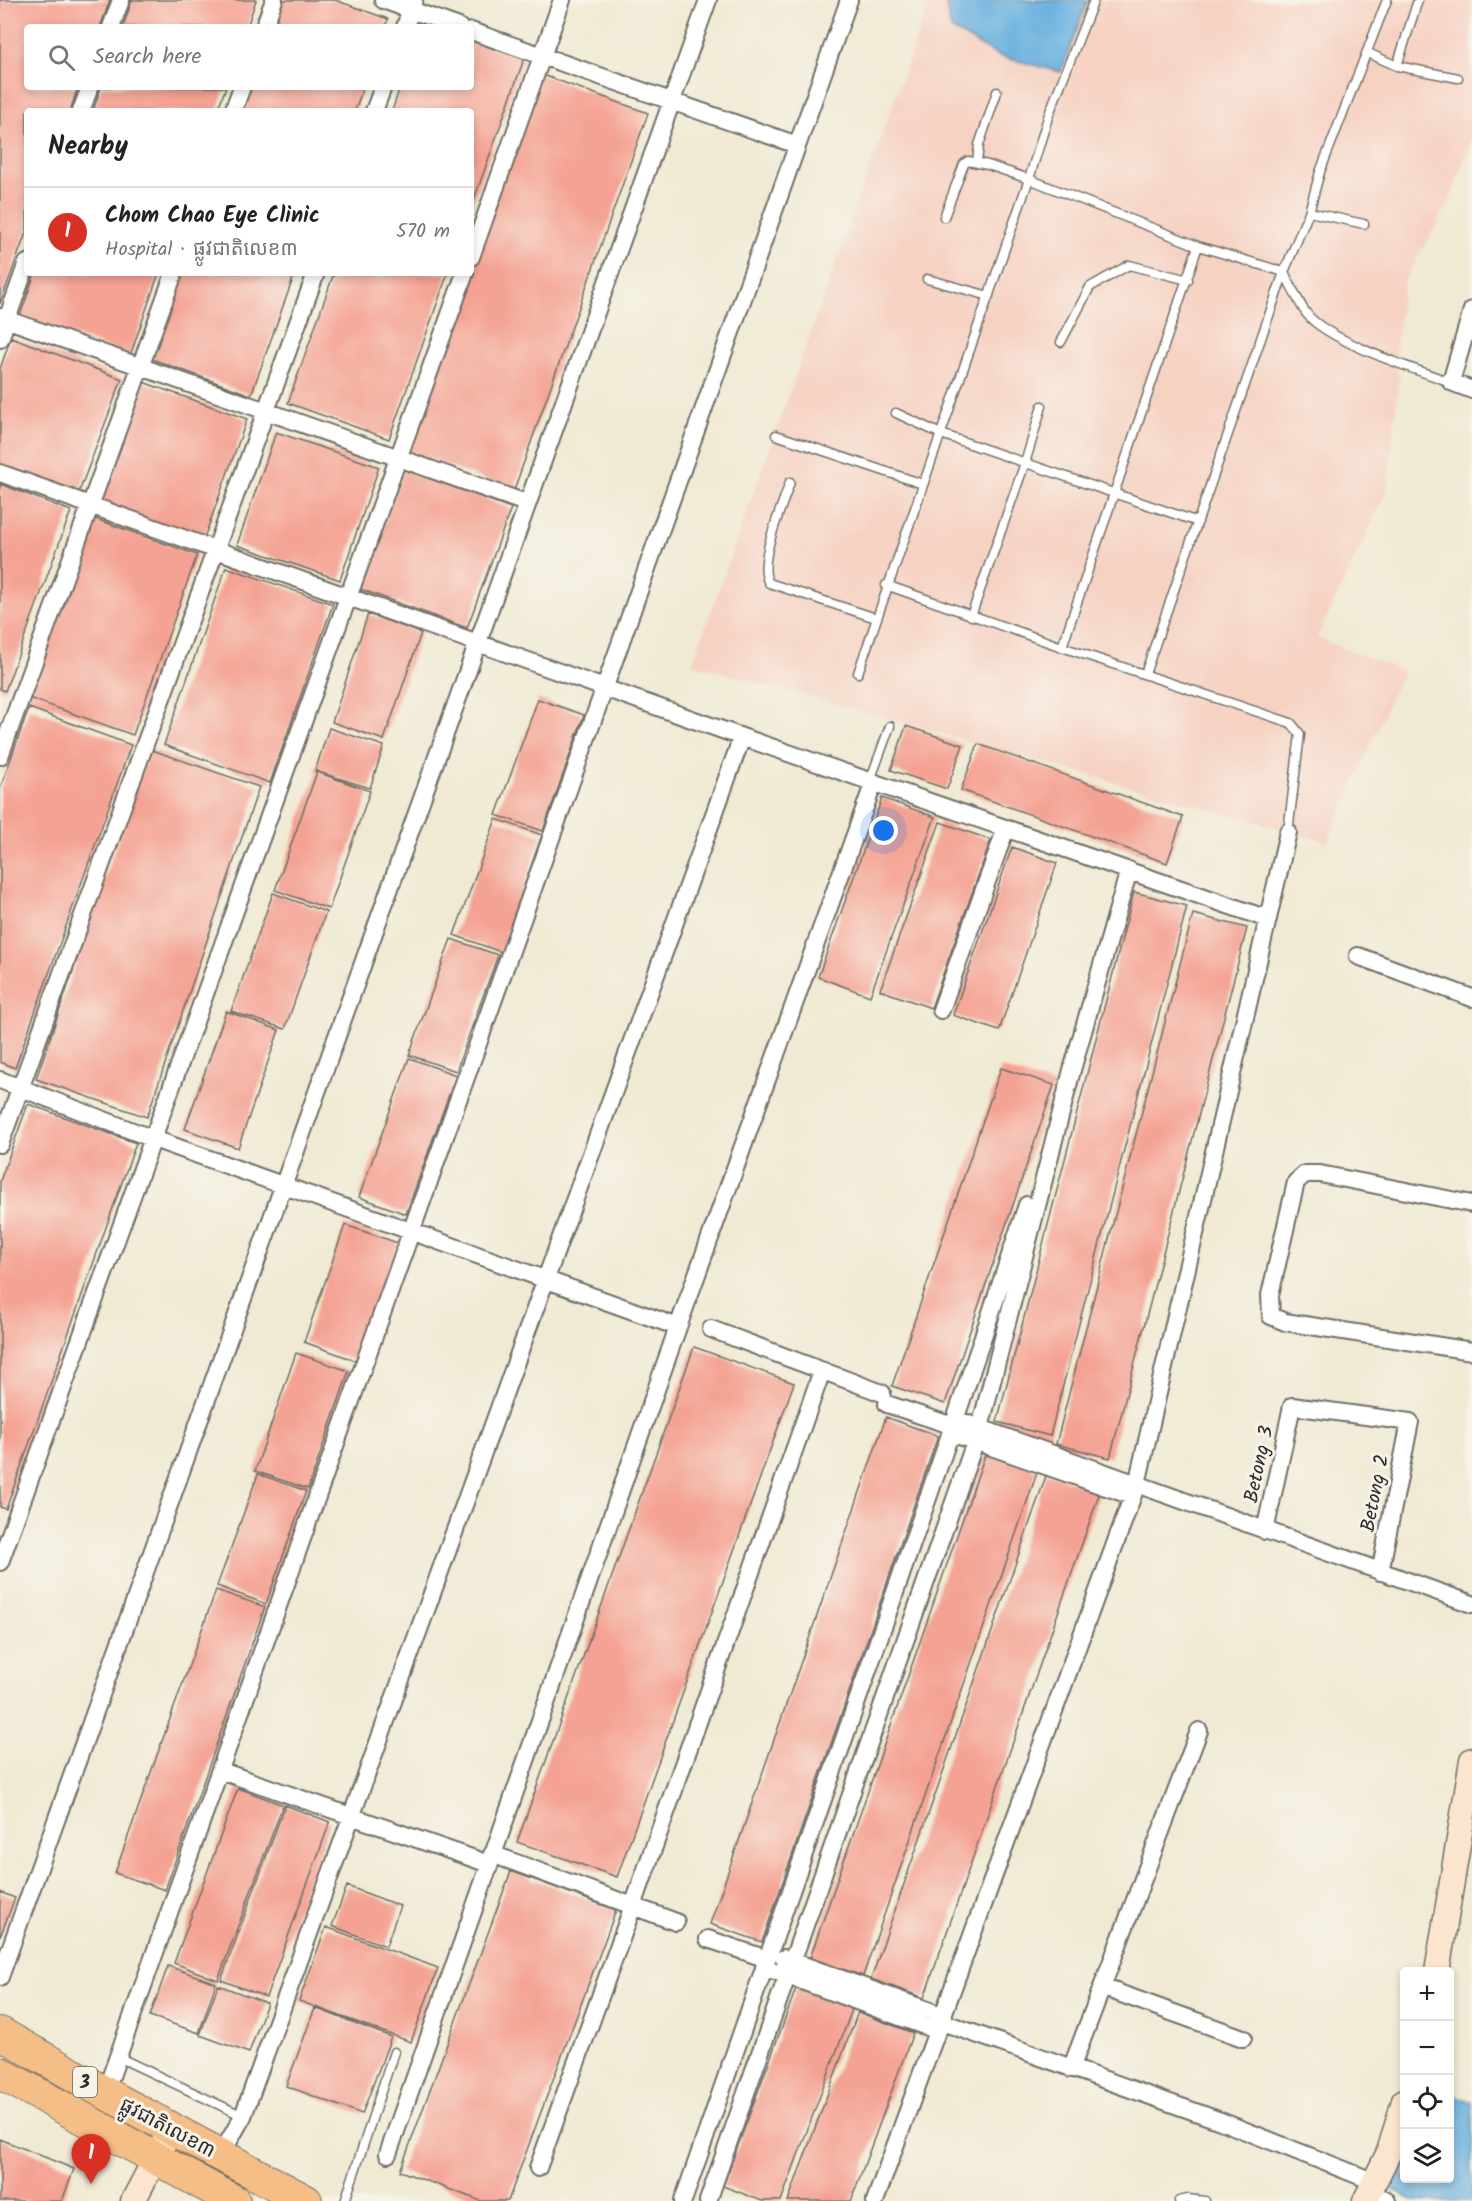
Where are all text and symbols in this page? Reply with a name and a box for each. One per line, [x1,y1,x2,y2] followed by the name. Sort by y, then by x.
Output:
[24,24,474,90] search box
[93,40,201,75] text: Search here
[45,41,78,74] icon: search
[48,126,128,168] text: Nearby
[105,199,320,234] text: Chom Chao Eye Clinic
[64,216,71,248] text: 1
[396,216,450,248] text: 570 m
[105,234,298,266] text: Hospital · ផ្លូវជាតិលេខ៣
[869,816,898,845] your location
[1236,1423,1284,1506] street label: Betong 3
[1353,1452,1399,1535] street label: Betong 2
[1400,1967,1454,2183] map controls
[1400,1967,1454,2021] button: +
[1400,2021,1454,2075] button: −
[73,2067,97,2097] road number: 3
[1400,2075,1454,2129] button: locate
[113,2090,221,2168] street label: ផ្លូវជាតិលេខ៣
[1400,2129,1454,2183] button: layers
[72,2134,110,2184] pin: 1

